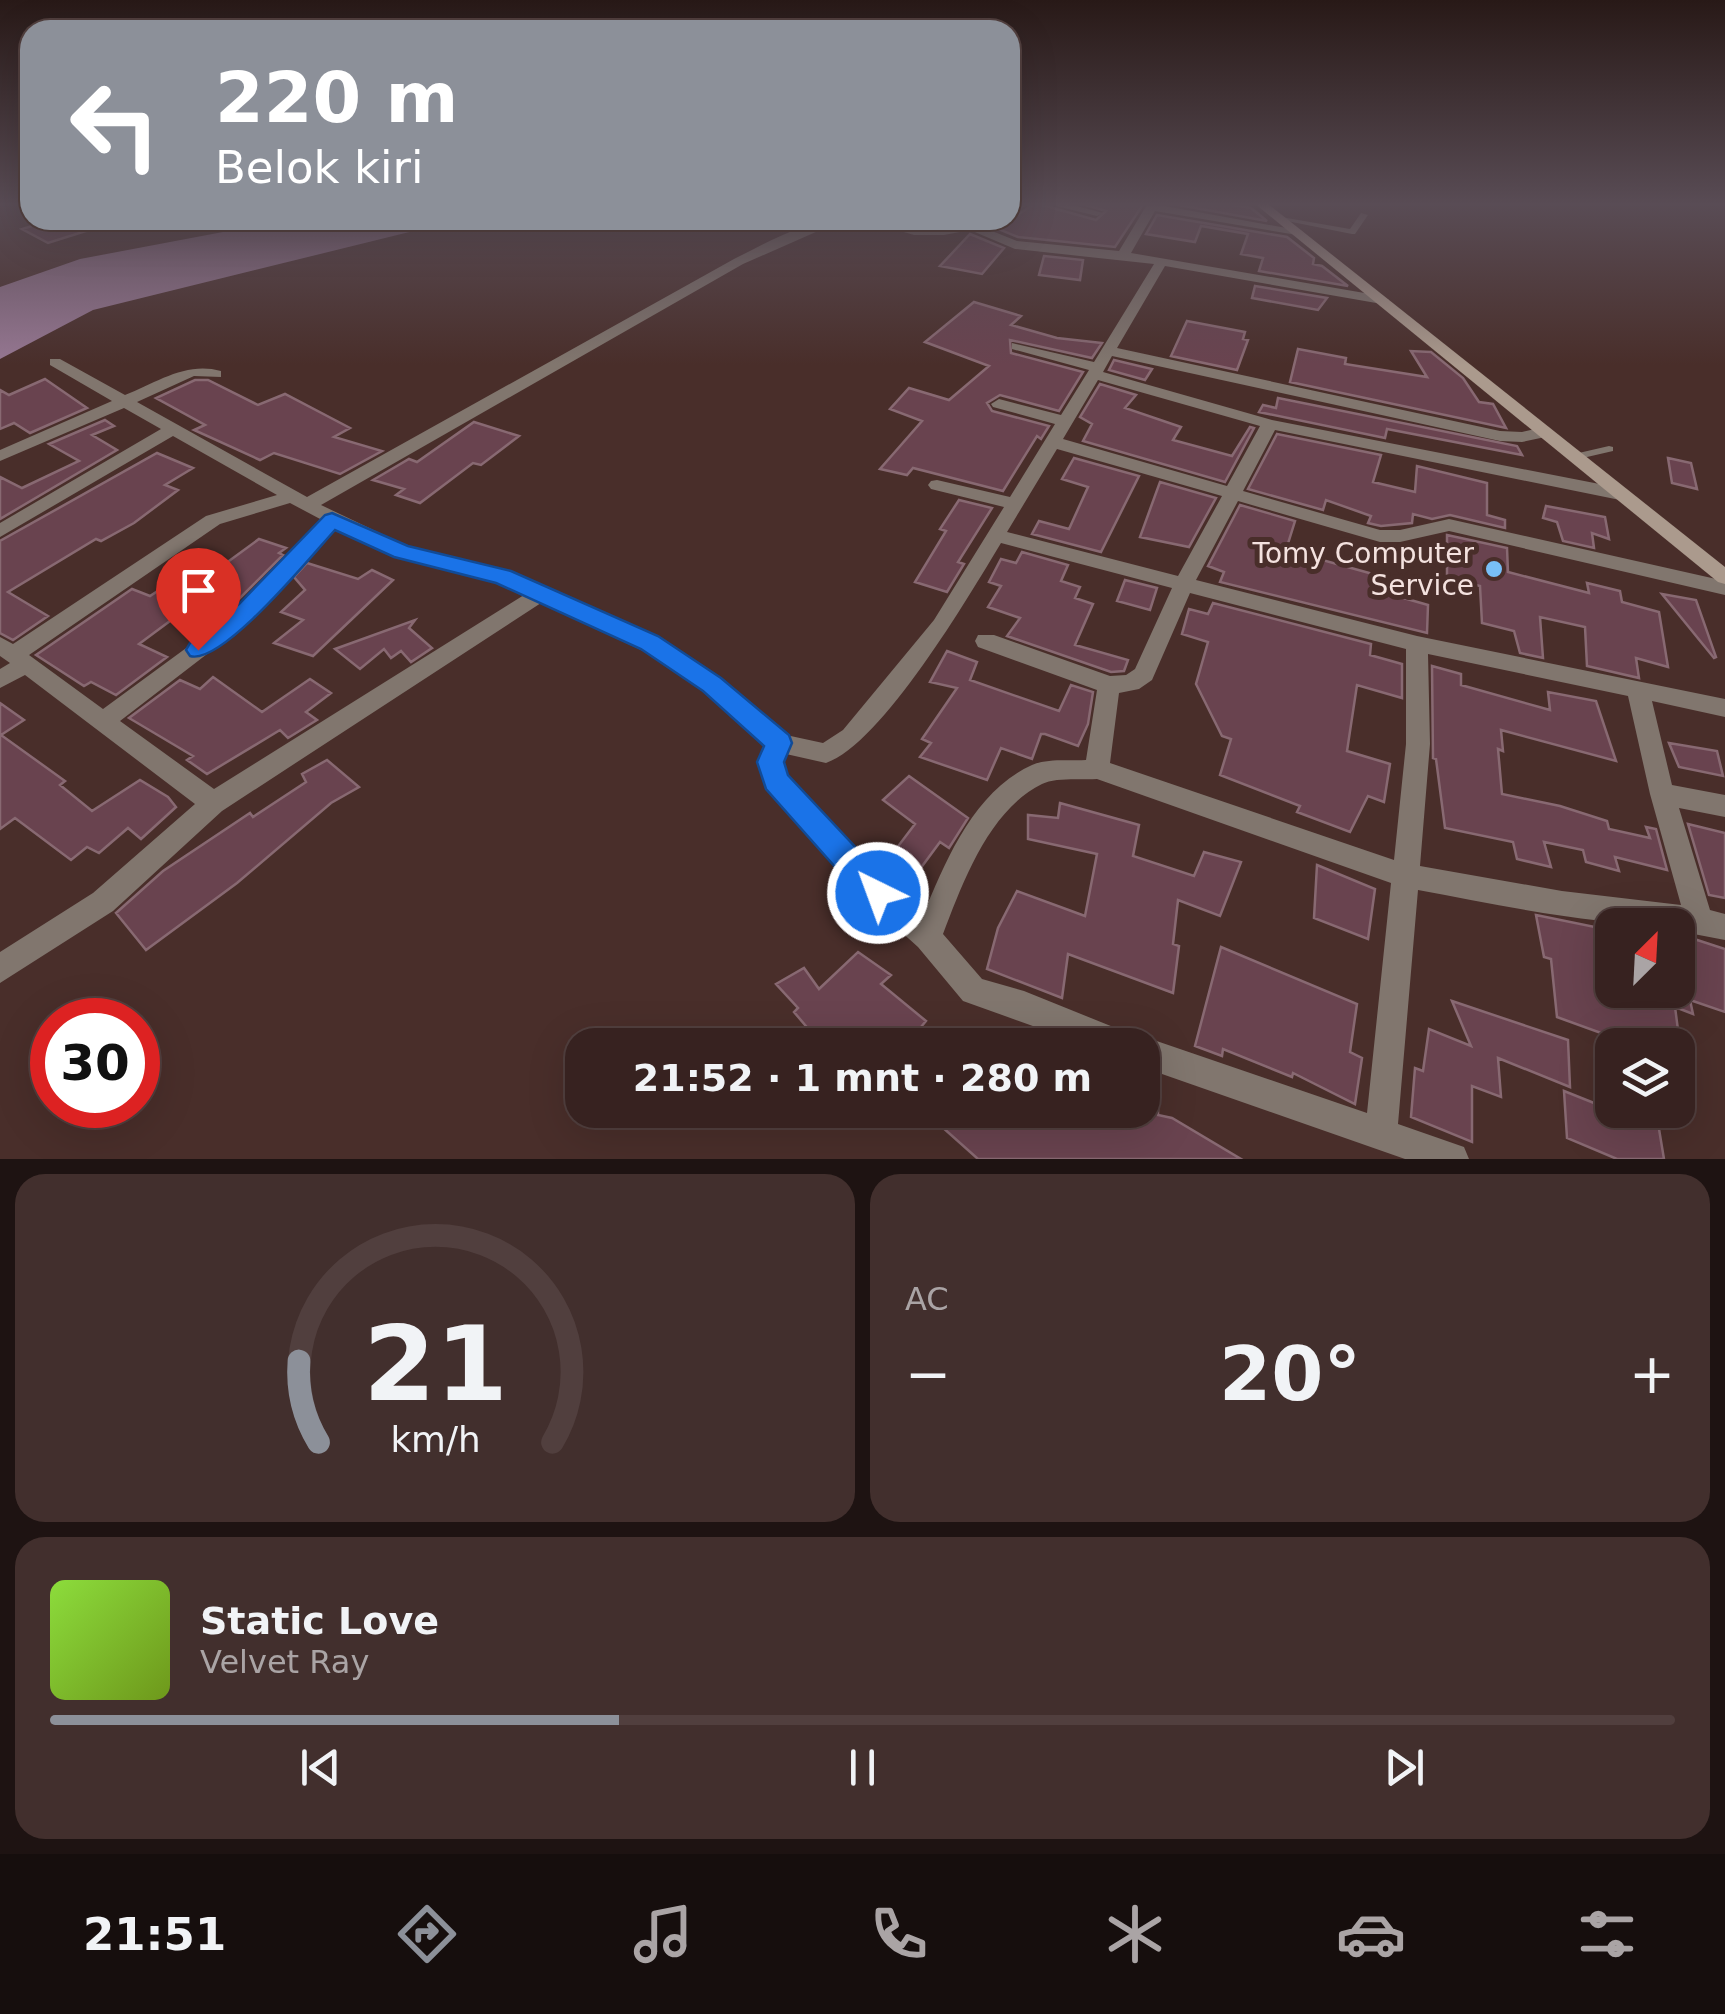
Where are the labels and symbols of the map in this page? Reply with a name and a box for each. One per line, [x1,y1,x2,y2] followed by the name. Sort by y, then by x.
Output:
[1252,537,1474,602] place label: Tomy Computer Service
[156,548,241,651] pin
[1483,558,1505,580] marker: Tomy Computer Service
[826,841,930,945] position arrow
[1595,908,1695,1008] north arrow
[30,998,160,1128] speed limit sign: 30

